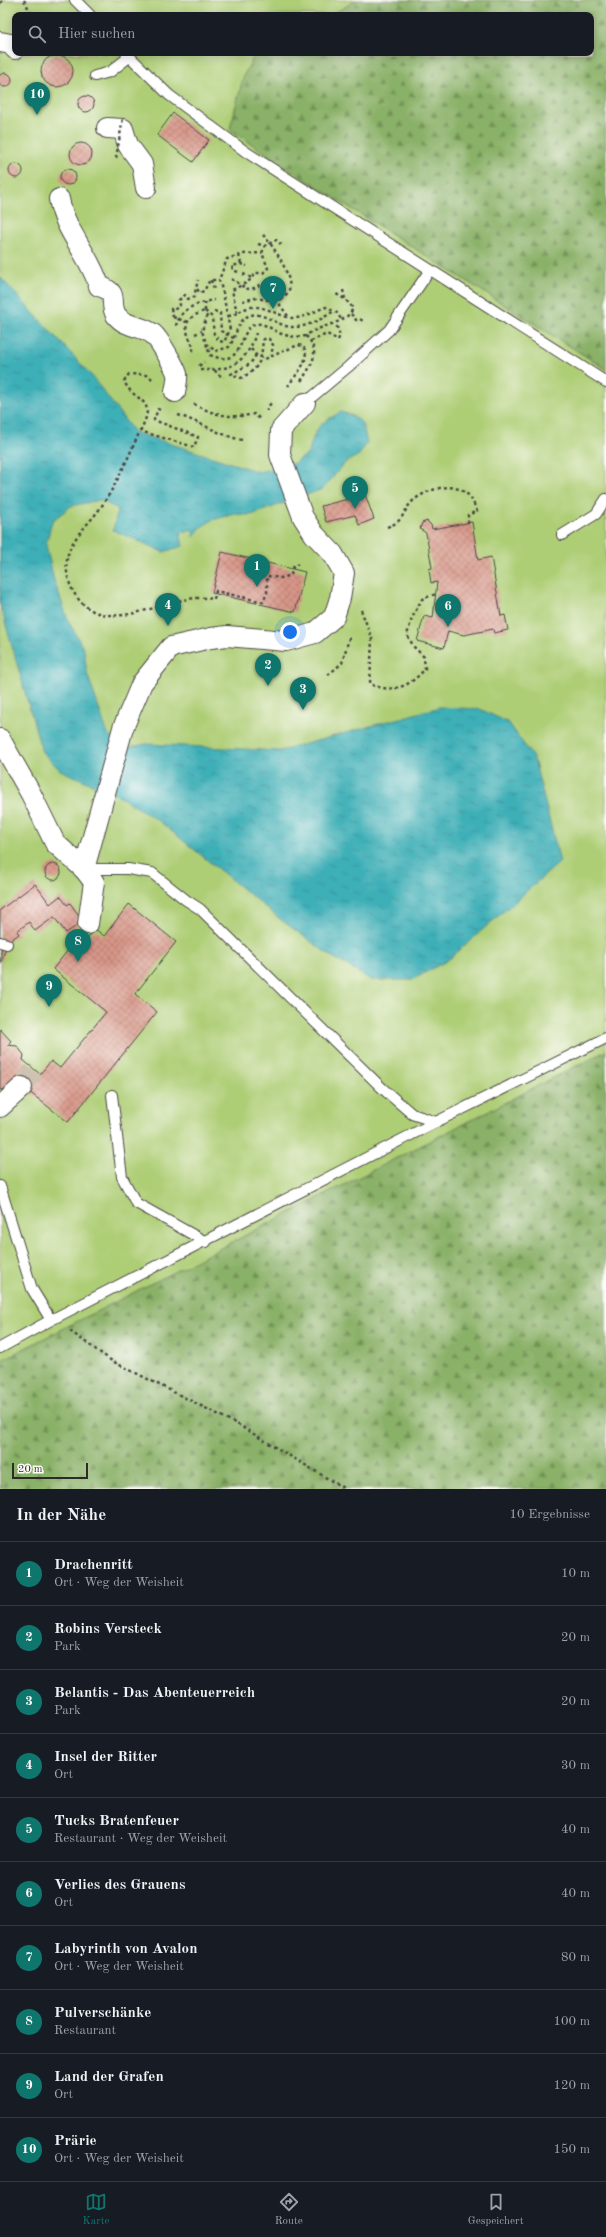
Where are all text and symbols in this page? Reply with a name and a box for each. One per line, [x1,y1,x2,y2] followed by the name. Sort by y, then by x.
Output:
[12,12,594,56] search box
[26,23,48,45] icon: search
[58,27,135,42] text: Hier suchen
[24,82,50,115] pin: 10
[260,276,286,309] pin: 7
[342,476,368,509] pin: 5
[244,554,270,587] pin: 1
[155,593,181,626] pin: 4
[435,594,461,627] pin: 6
[280,622,300,642] your location
[255,653,281,686] pin: 2
[290,677,316,710] pin: 3
[65,929,91,962] pin: 8
[36,974,62,1007] pin: 9
[12,1461,88,1480] scale bar
[18,1464,43,1475] text: 20 m
[16,1507,106,1524] text: In der Nähe
[510,1508,590,1521] text: 10 Ergebnisse
[54,1558,133,1573] text: Drachenritt
[25,1567,33,1580] text: 1
[561,1567,590,1580] text: 10 m
[54,1576,184,1589] text: Ort · Weg der Weisheit
[54,1622,162,1637] text: Robins Versteck
[25,1631,33,1644] text: 2
[561,1631,590,1644] text: 20 m
[54,1640,81,1653] text: Park
[54,1686,255,1701] text: Belantis - Das Abenteuerreich
[25,1695,33,1708] text: 3
[561,1695,590,1708] text: 20 m
[54,1704,81,1717] text: Park
[54,1750,157,1765] text: Insel der Ritter
[25,1759,33,1772] text: 4
[561,1759,590,1772] text: 30 m
[54,1768,73,1781] text: Ort
[54,1814,179,1829] text: Tucks Bratenfeuer
[25,1823,33,1836] text: 5
[561,1823,590,1836] text: 40 m
[54,1832,227,1845] text: Restaurant · Weg der Weisheit
[54,1878,185,1893] text: Verlies des Grauens
[25,1887,33,1900] text: 6
[561,1887,590,1900] text: 40 m
[54,1896,73,1909] text: Ort
[54,1942,198,1957] text: Labyrinth von Avalon
[25,1951,33,1964] text: 7
[561,1951,590,1964] text: 80 m
[54,1960,184,1973] text: Ort · Weg der Weisheit
[54,2006,151,2021] text: Pulverschänke
[25,2015,33,2028] text: 8
[553,2015,590,2028] text: 100 m
[54,2024,116,2037] text: Restaurant
[54,2070,164,2085] text: Land der Grafen
[25,2079,33,2092] text: 9
[553,2079,590,2092] text: 120 m
[54,2088,73,2101] text: Ort
[54,2134,97,2149] text: Prärie
[21,2143,37,2156] text: 10
[553,2143,590,2156] text: 150 m
[54,2152,184,2165] text: Ort · Weg der Weisheit
[83,2191,110,2229] tab: Karte
[275,2191,303,2229] tab: Route
[468,2191,523,2229] tab: Gespeichert

